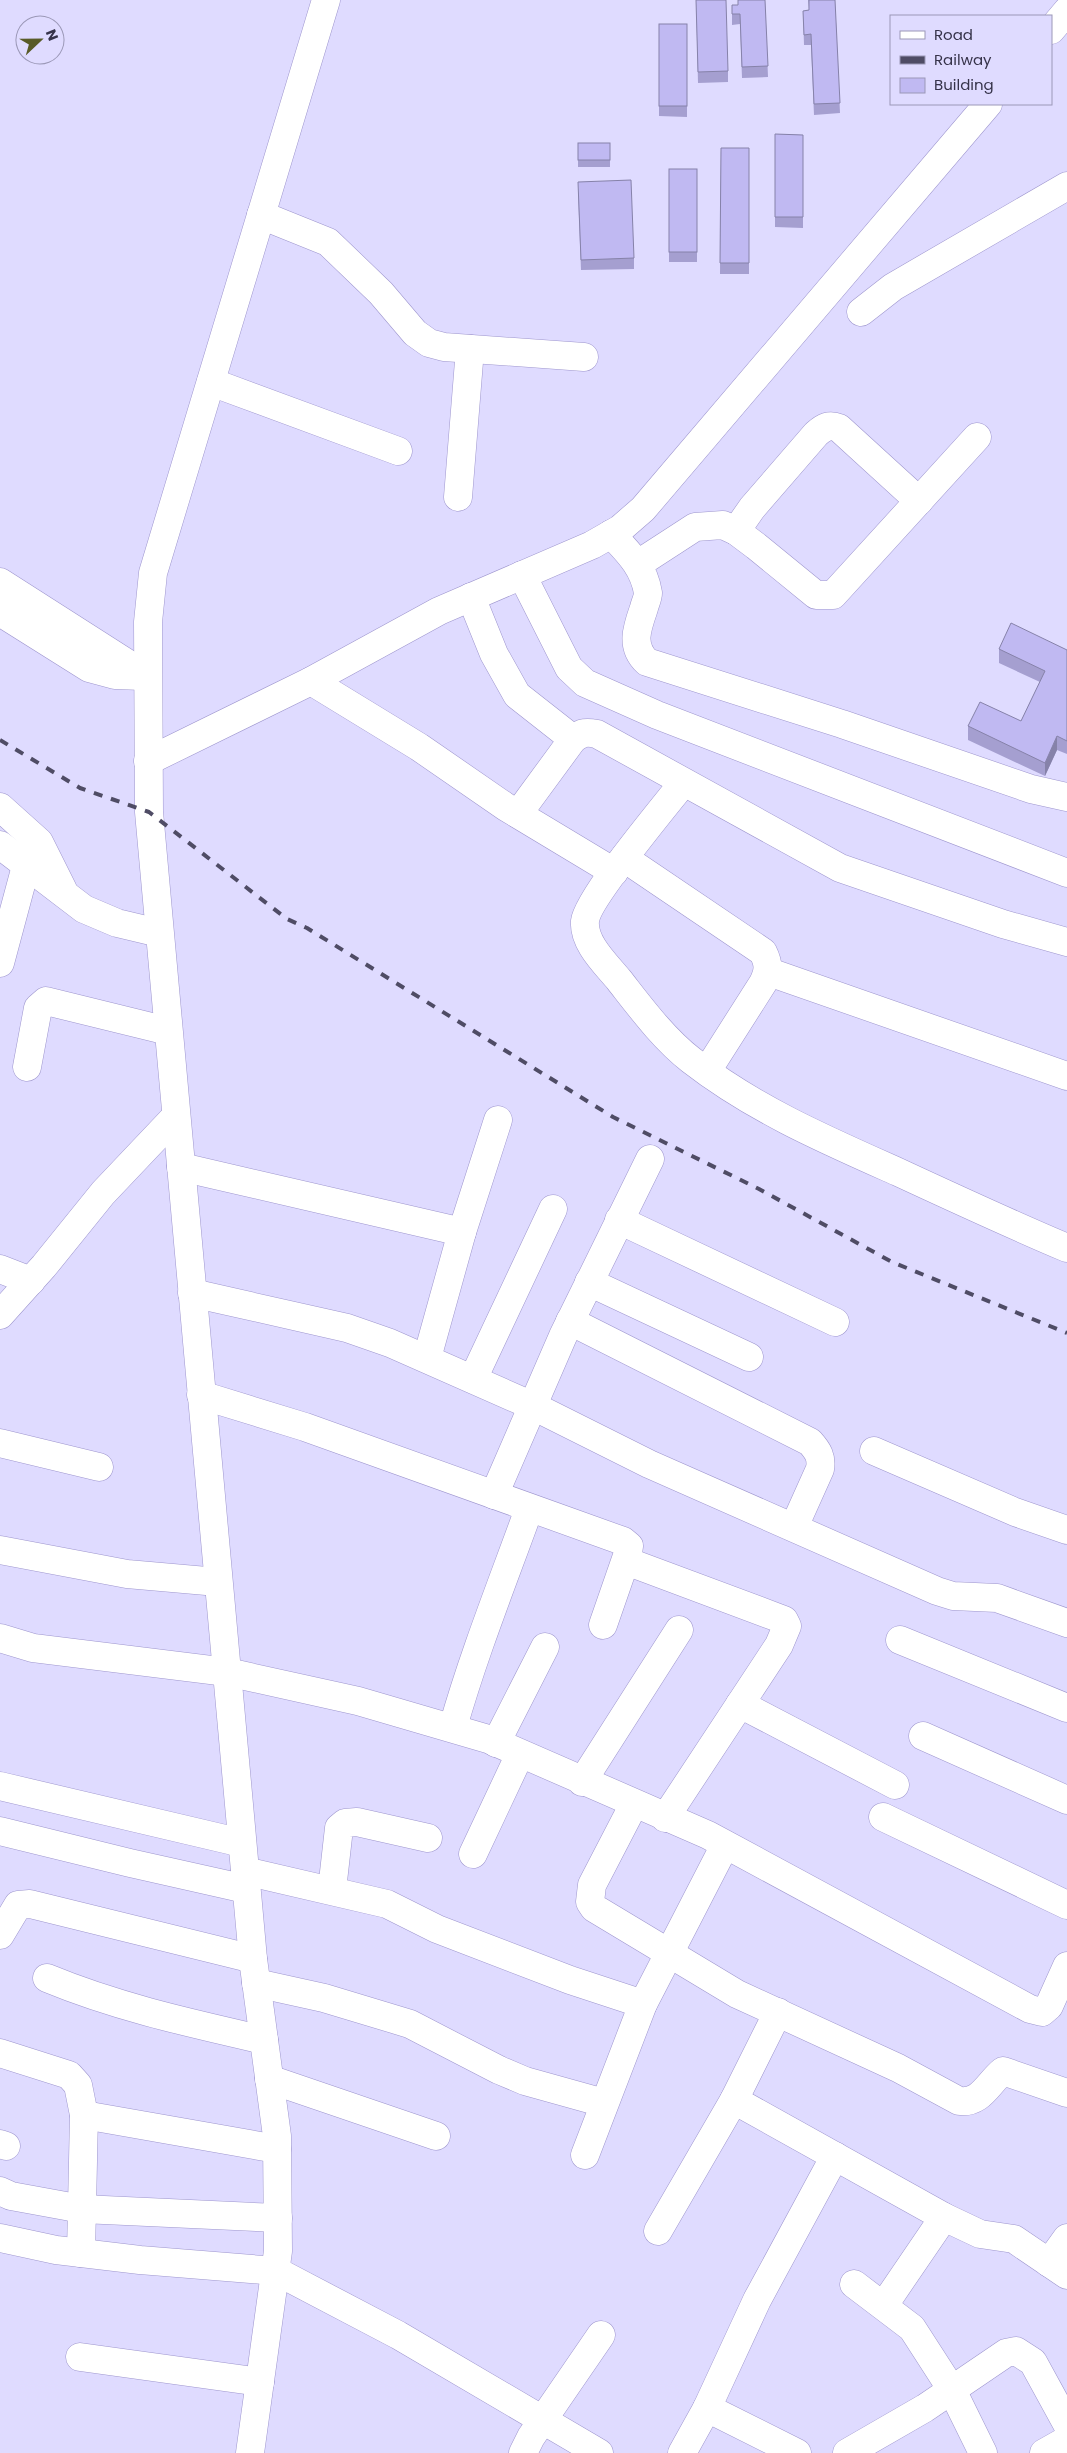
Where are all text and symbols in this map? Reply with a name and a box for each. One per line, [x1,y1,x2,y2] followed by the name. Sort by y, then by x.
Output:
[15,15,65,65] north arrow
[890,15,1052,105] legend
[934,24,973,45] text: Road
[41,27,63,44] text: N
[934,49,992,70] text: Railway
[934,74,994,95] text: Building

